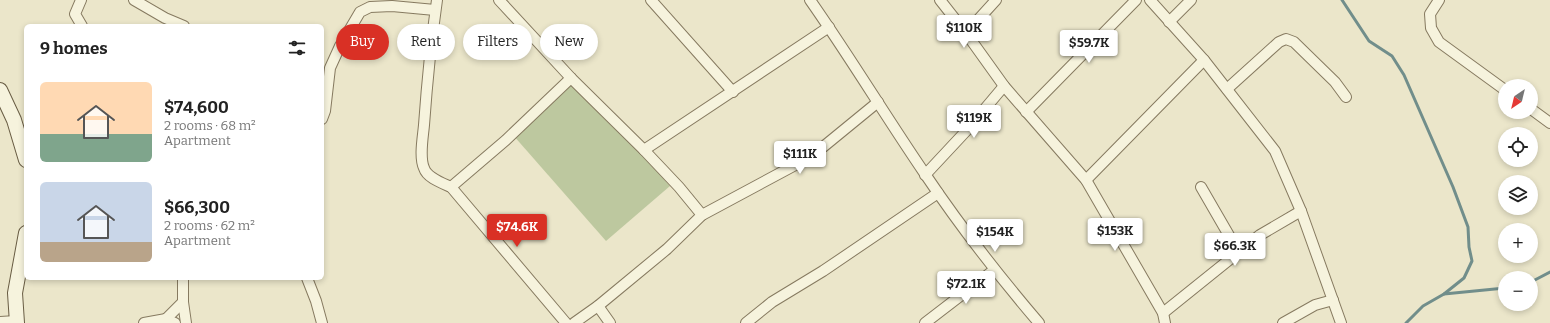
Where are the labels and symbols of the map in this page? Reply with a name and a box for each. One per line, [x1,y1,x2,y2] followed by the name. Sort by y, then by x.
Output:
[936,15,992,49] pin: $110K
[1056,30,1122,64] pin: $59.7K
[1498,79,1538,119] north arrow
[946,105,1002,139] pin: $119K
[772,141,828,175] pin: $111K
[484,214,550,248] pin: $74.6K
[1087,218,1143,252] pin: $153K
[967,219,1023,253] pin: $154K
[1202,233,1268,267] pin: $66.3K
[933,271,999,305] pin: $72.1K

